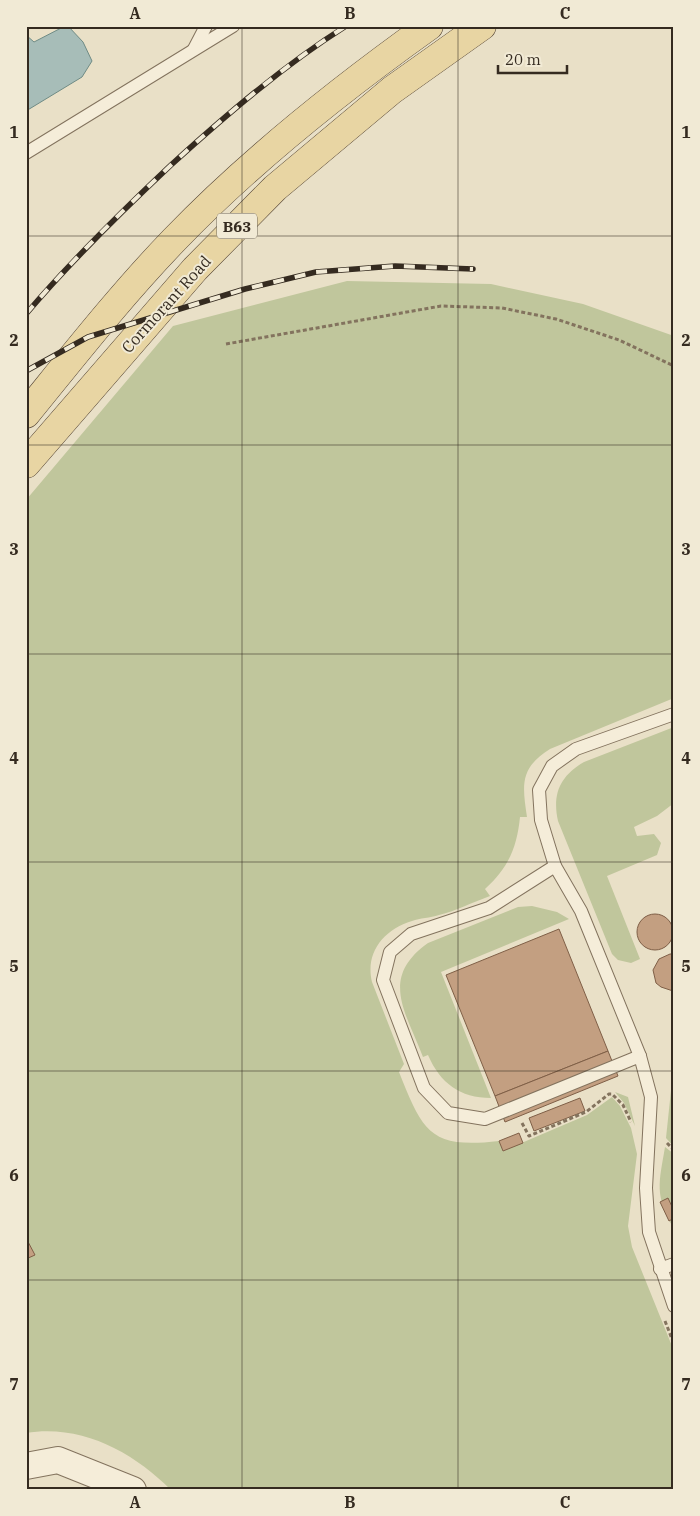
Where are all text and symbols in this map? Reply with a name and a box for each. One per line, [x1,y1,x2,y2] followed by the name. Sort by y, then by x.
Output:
[129,3,141,23] text: A
[344,3,356,23] text: B
[560,3,570,23] text: C
[498,42,566,74] scale bar
[505,50,541,69] text: 20 m
[9,122,19,142] text: 1
[681,122,691,142] text: 1
[217,214,257,238] road number: B63
[117,251,215,357] street label: Cormorant Road
[9,330,19,350] text: 2
[681,330,691,350] text: 2
[9,539,19,559] text: 3
[681,539,691,559] text: 3
[9,748,19,768] text: 4
[681,748,691,768] text: 4
[9,956,19,976] text: 5
[681,956,691,976] text: 5
[9,1165,19,1185] text: 6
[681,1165,691,1185] text: 6
[9,1374,19,1394] text: 7
[681,1374,691,1394] text: 7
[129,1492,141,1512] text: A
[344,1492,356,1512] text: B
[560,1492,570,1512] text: C

